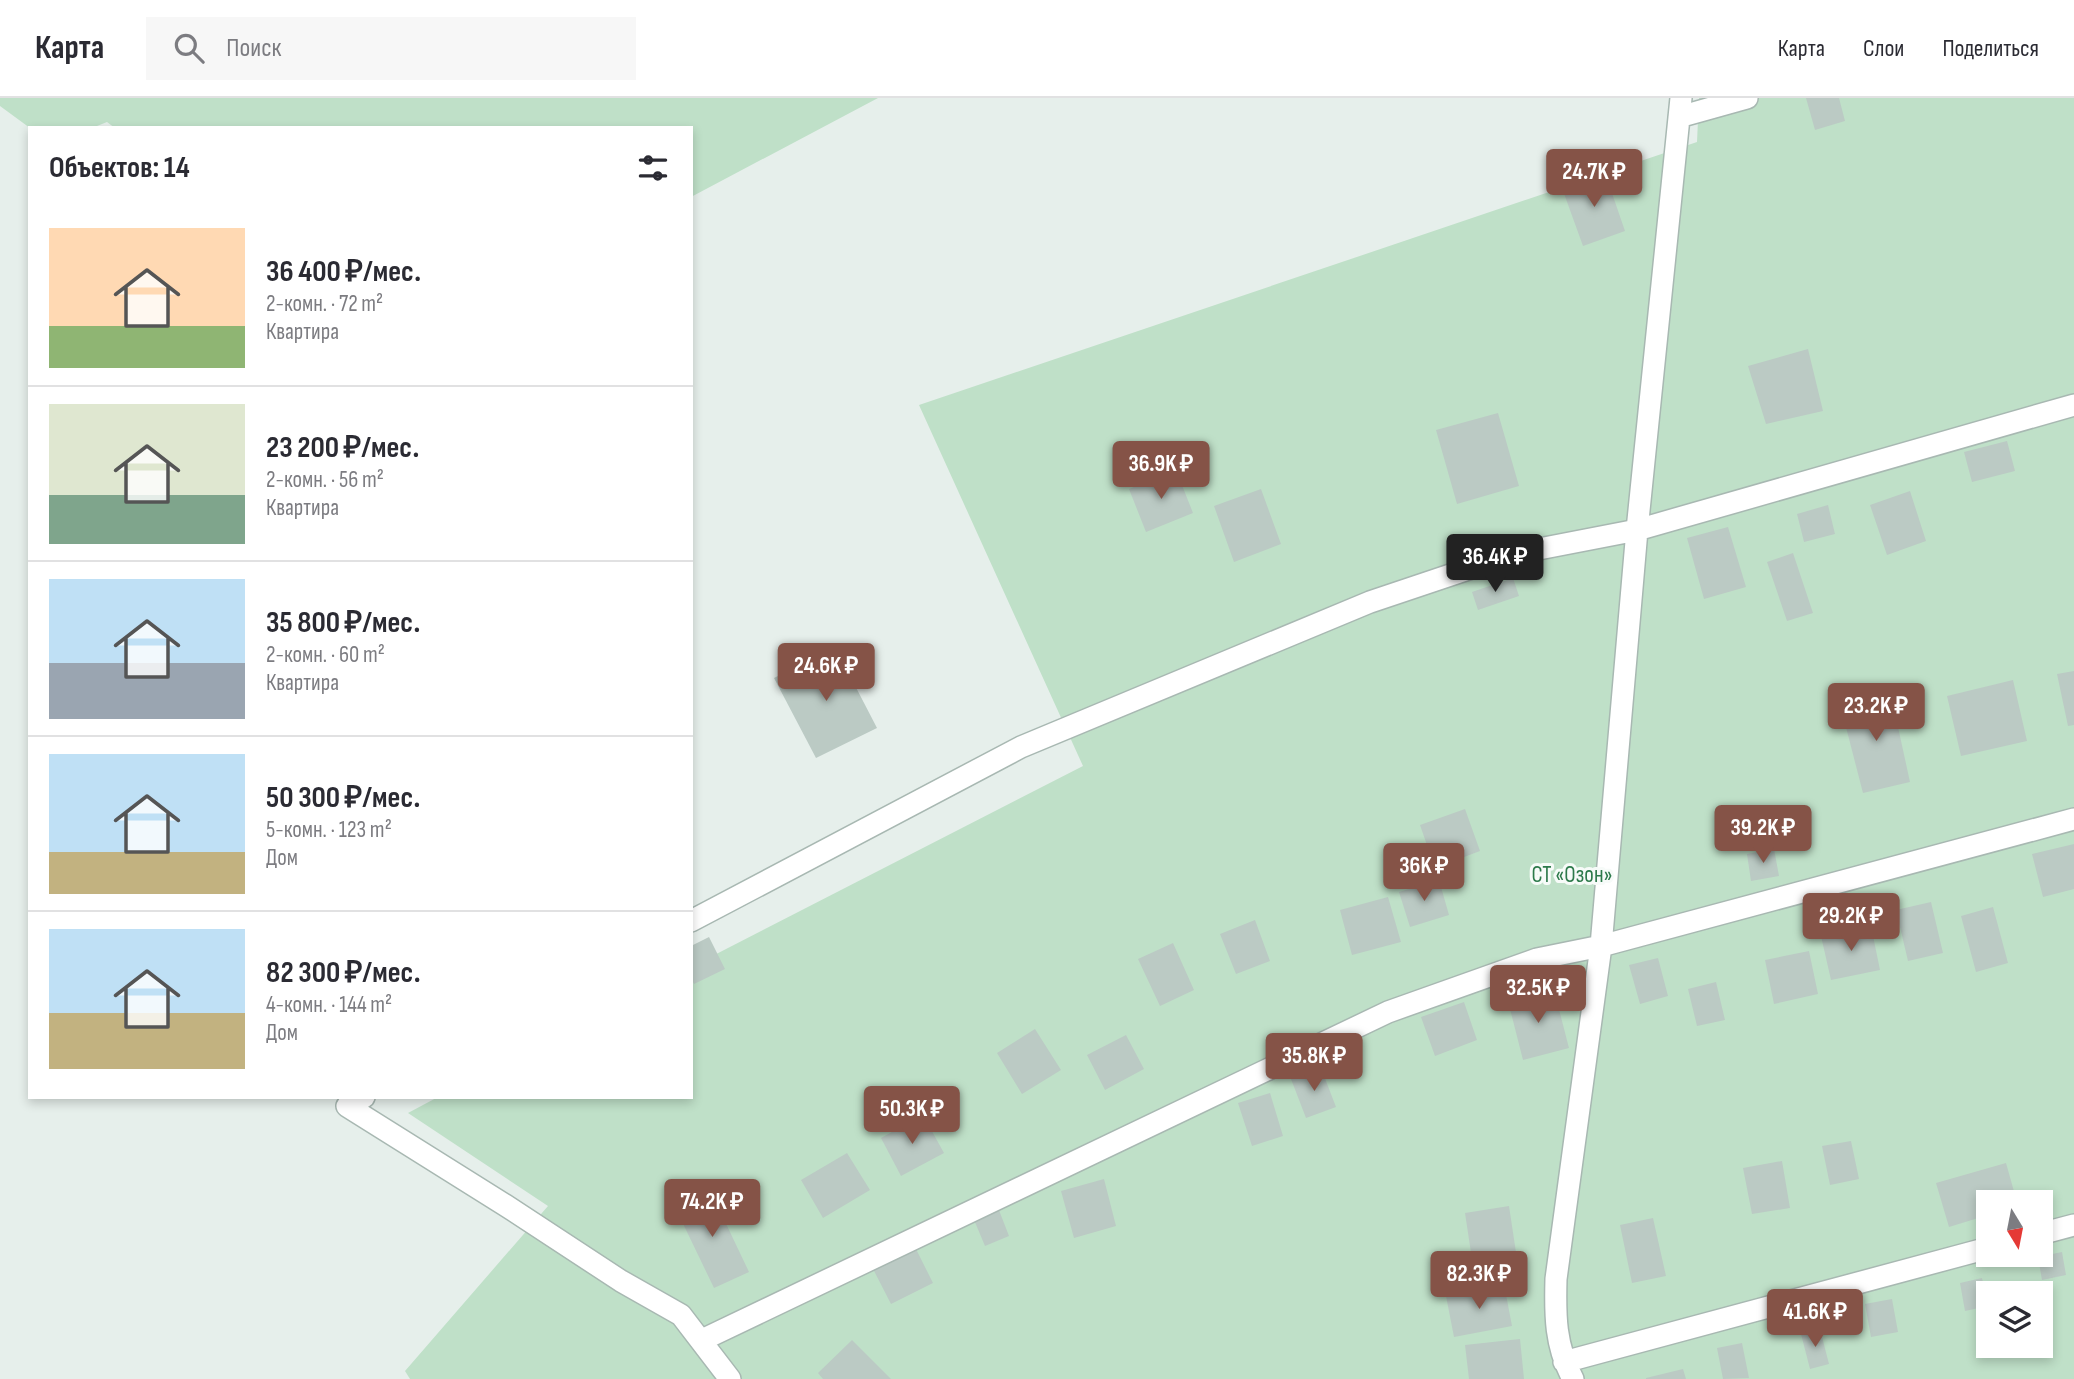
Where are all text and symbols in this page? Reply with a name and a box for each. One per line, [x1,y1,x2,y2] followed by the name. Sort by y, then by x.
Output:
[146,17,636,80] search box
[35,28,104,68] text: Карта
[170,29,208,67] icon: search
[226,33,281,64] text: Поиск
[1778,34,1825,63] text: Карта
[1863,34,1904,63] text: Слои
[1942,34,2039,63] text: Поделиться
[634,149,672,187] icon: filters
[49,150,190,186] text: Объектов: 14
[1529,150,1659,209] pin: 24.7K ₽
[1562,158,1626,186] text: 24.7K ₽
[266,254,421,290] text: 36 400 ₽/мес.
[105,256,189,340] icon: home
[266,290,383,318] text: 2-комн. · 72 m²
[266,318,339,346] text: Квартира
[266,430,419,466] text: 23 200 ₽/мес.
[105,432,189,516] icon: home
[1096,442,1226,501] pin: 36.9K ₽
[1129,450,1193,478] text: 36.9K ₽
[266,466,384,494] text: 2-комн. · 56 m²
[266,494,339,522] text: Квартира
[1430,534,1560,594] pin: 36.4K ₽
[1462,543,1528,571] text: 36.4K ₽
[266,605,420,641] text: 35 800 ₽/мес.
[105,607,189,691] icon: home
[266,641,385,669] text: 2-комн. · 60 m²
[761,644,891,703] pin: 24.6K ₽
[794,652,858,680] text: 24.6K ₽
[266,669,339,697] text: Квартира
[1811,684,1941,743] pin: 23.2K ₽
[1844,692,1908,720] text: 23.2K ₽
[266,780,420,816] text: 50 300 ₽/мес.
[105,782,189,866] icon: home
[1698,806,1828,865] pin: 39.2K ₽
[1731,814,1795,842] text: 39.2K ₽
[266,816,392,844] text: 5-комн. · 123 m²
[266,844,298,872] text: Дом
[1375,844,1473,903] pin: 36K ₽
[1399,852,1449,880] text: 36K ₽
[1531,861,1613,889] park label: СТ «Озон»
[1786,894,1916,953] pin: 29.2K ₽
[1819,902,1883,930] text: 29.2K ₽
[266,955,421,991] text: 82 300 ₽/мес.
[105,957,189,1041] icon: home
[1473,965,1603,1025] pin: 32.5K ₽
[1506,974,1570,1002] text: 32.5K ₽
[266,991,392,1019] text: 4-комн. · 144 m²
[266,1019,298,1047] text: Дом
[1249,1034,1379,1093] pin: 35.8K ₽
[1282,1042,1346,1070] text: 35.8K ₽
[847,1086,977,1146] pin: 50.3K ₽
[880,1095,944,1123] text: 50.3K ₽
[647,1180,777,1239] pin: 74.2K ₽
[680,1188,744,1216] text: 74.2K ₽
[1976,1190,2053,1267] north arrow
[1976,1190,2053,1358] map controls
[1414,1252,1544,1311] pin: 82.3K ₽
[1447,1260,1512,1288] text: 82.3K ₽
[1976,1281,2053,1358] button: layers
[1750,1290,1880,1349] pin: 41.6K ₽
[1783,1298,1847,1326] text: 41.6K ₽

